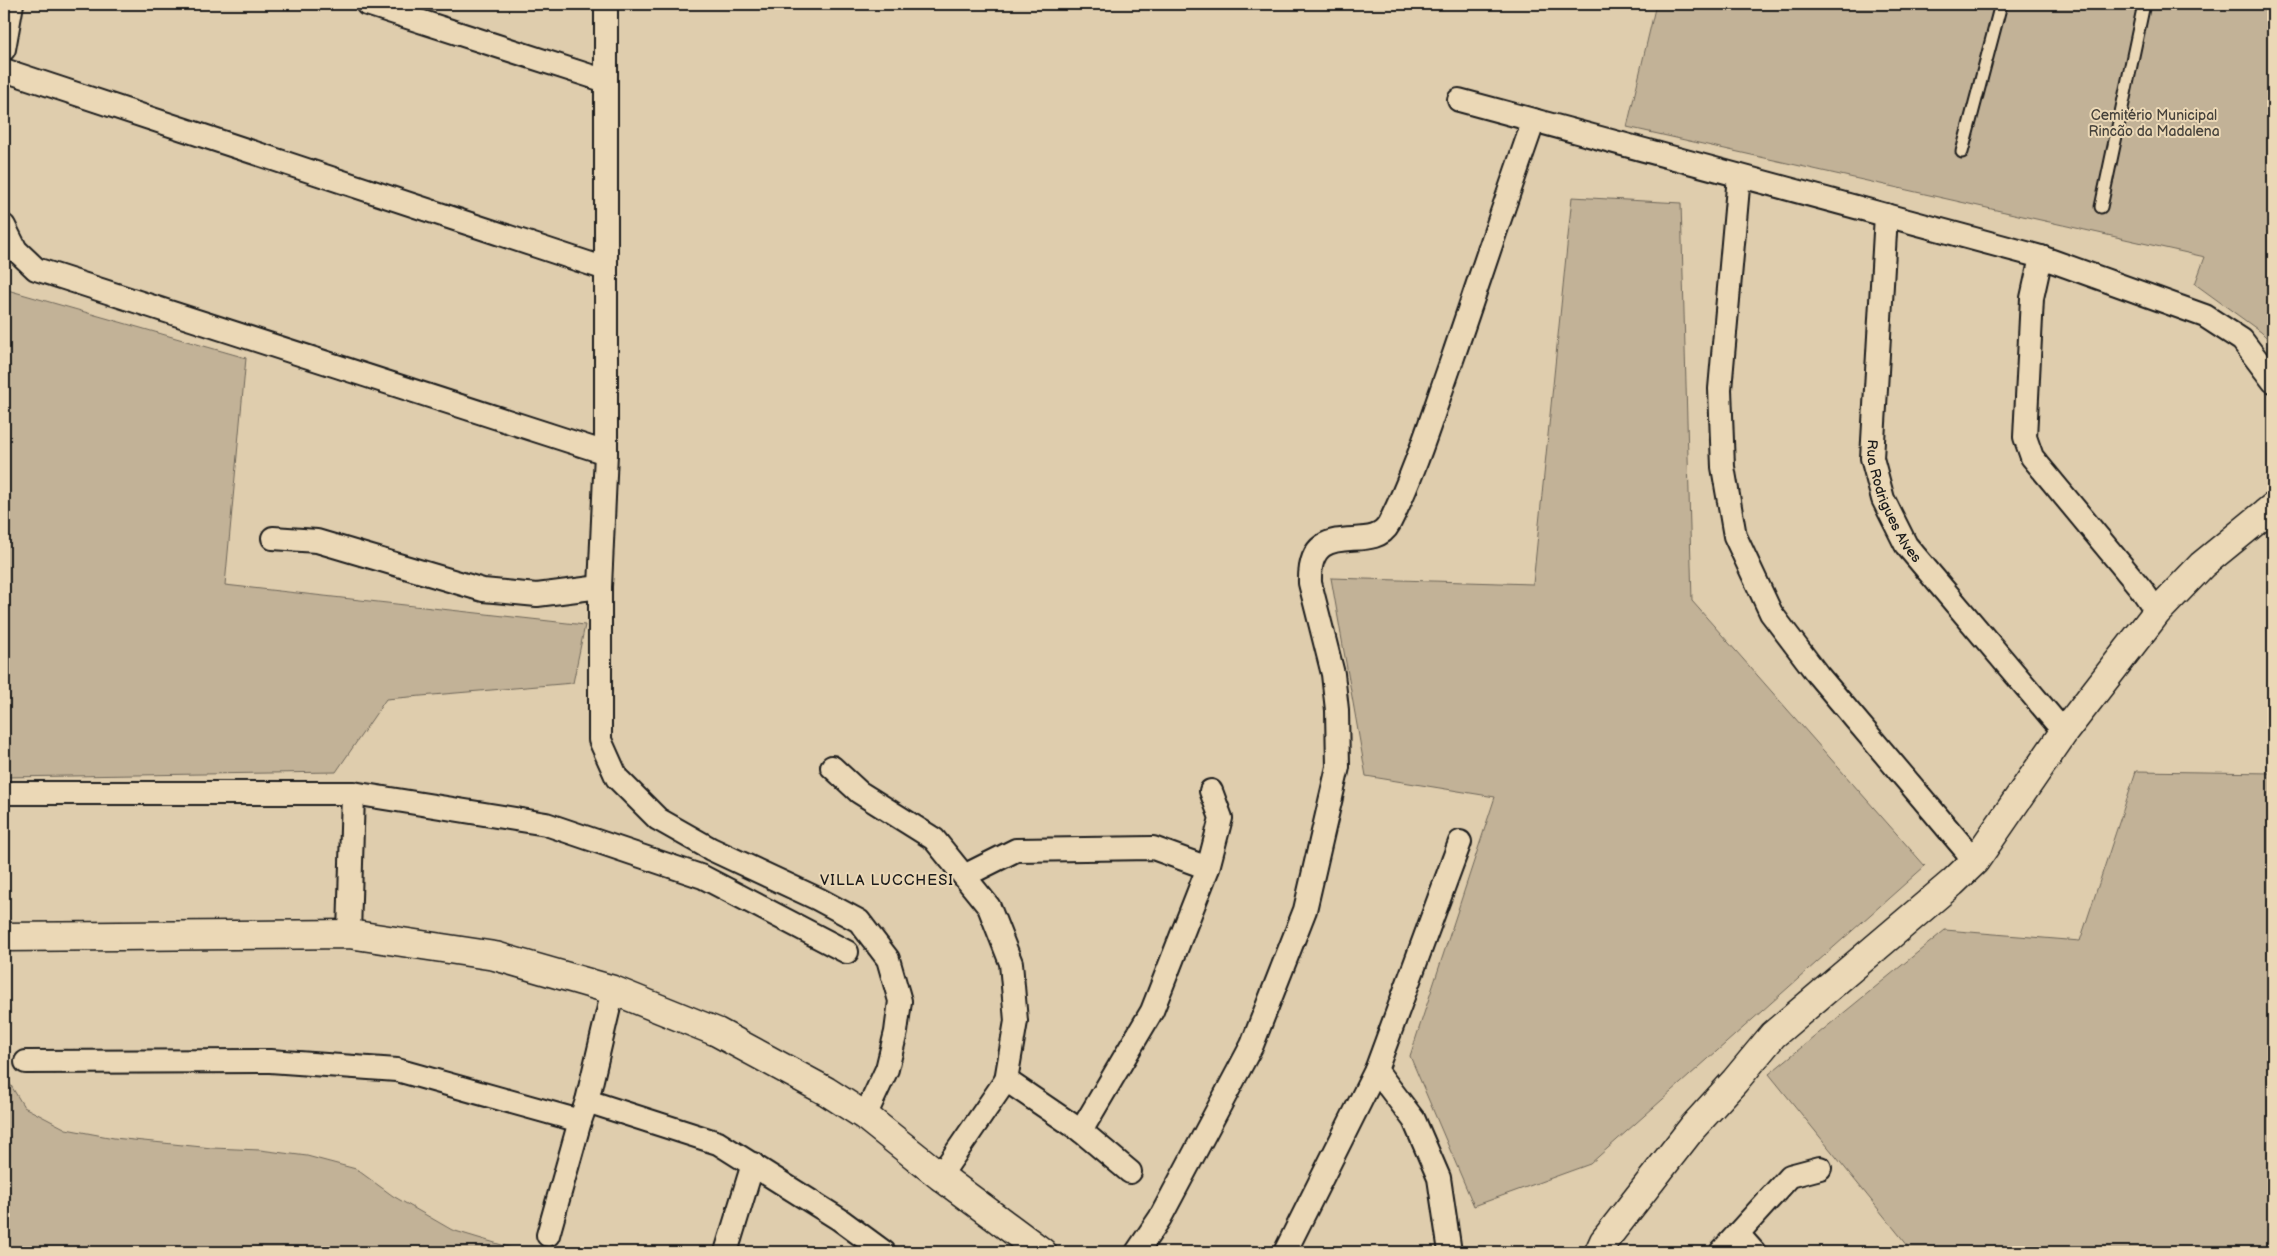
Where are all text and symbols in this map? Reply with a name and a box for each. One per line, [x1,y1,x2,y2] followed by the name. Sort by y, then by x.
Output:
[2088,107,2220,140] park label: Cemitério Municipal Rincão da Madalena
[1863,439,1925,566] street label: Rua Rodrigues Alves
[820,871,954,890] district label: VILLA LUCCHESI

